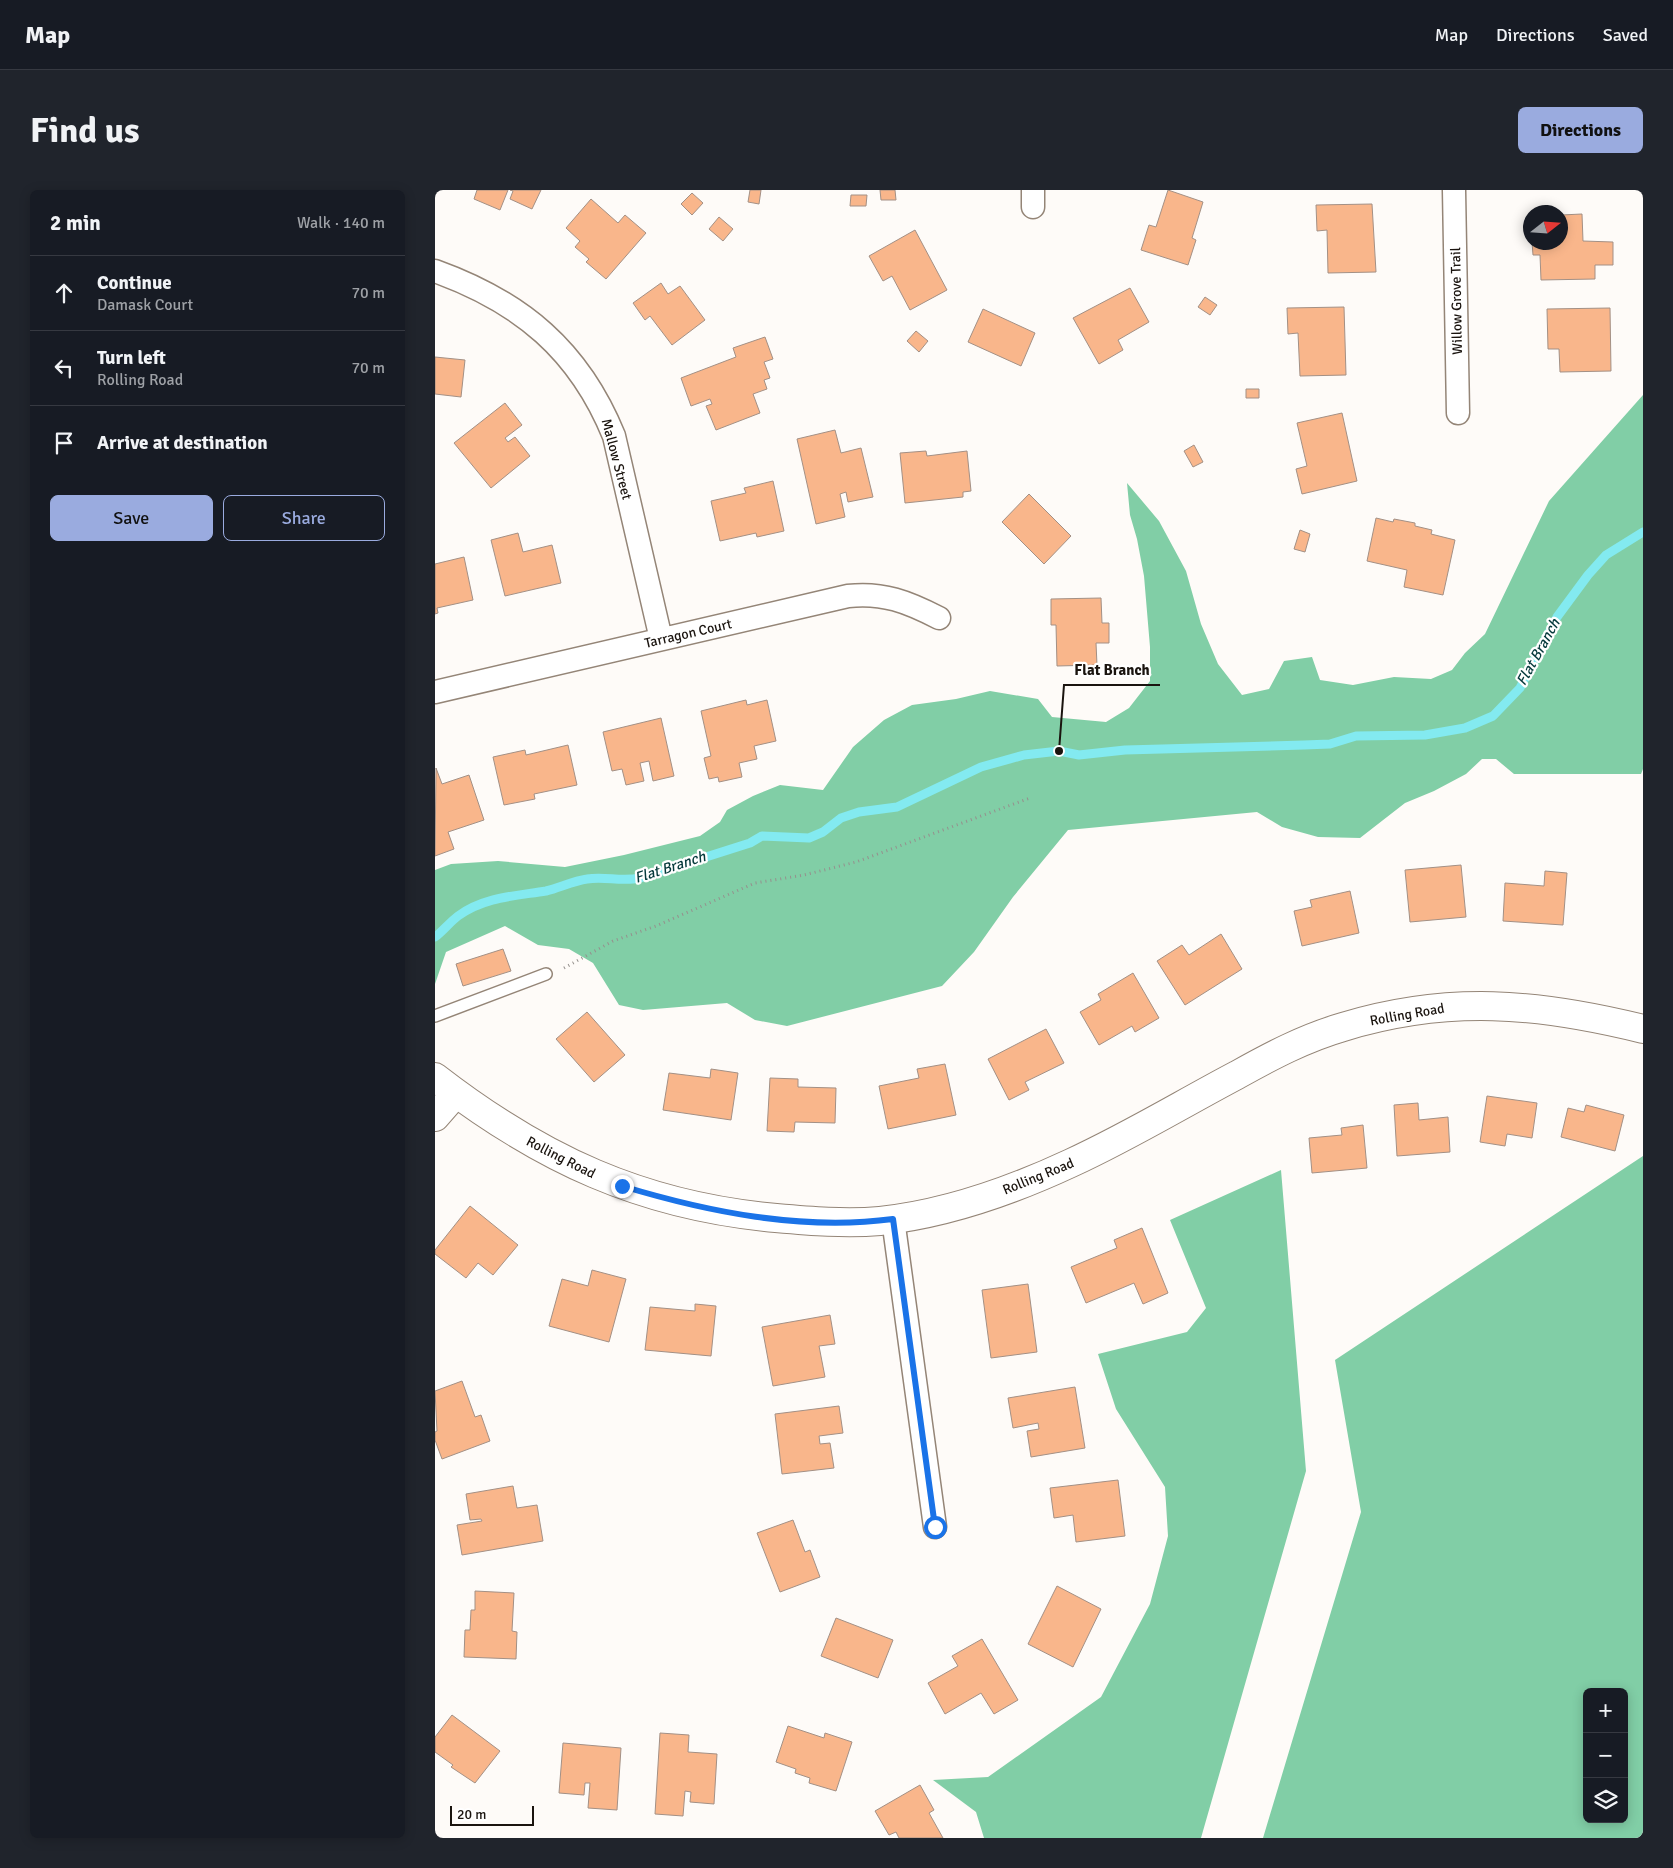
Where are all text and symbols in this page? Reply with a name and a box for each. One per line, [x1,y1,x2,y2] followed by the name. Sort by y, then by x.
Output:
[25,20,70,50] text: Map
[1435,24,1468,46] text: Map
[1496,24,1575,46] text: Directions
[1603,24,1648,46] text: Saved
[1518,107,1643,153] button: Directions
[30,109,140,152] text: Find us
[1523,205,1568,250] north arrow
[50,210,101,236] text: 2 min
[297,213,385,233] text: Walk · 140 m
[1447,247,1466,355] street label: Willow Grove Trail
[97,271,172,295] text: Continue
[50,279,78,307] icon: ahead
[351,283,385,303] text: 70 m
[97,295,193,315] text: Damask Court
[97,346,166,370] text: Turn left
[50,354,78,382] icon: left
[351,358,385,378] text: 70 m
[97,370,183,390] text: Rolling Road
[598,417,636,502] street label: Mallow Street
[50,429,78,457] icon: arrive
[97,431,268,455] text: Arrive at destination
[50,495,213,541] button: Save
[223,495,385,541] button: Share
[643,615,734,652] street label: Tarragon Court
[1512,615,1564,689] water label: Flat Branch
[1064,655,1160,685] callout: Flat Branch
[1074,661,1150,679] text: Flat Branch
[632,847,709,887] water label: Flat Branch
[1368,1000,1446,1029] street label: Rolling Road
[523,1133,598,1182] street label: Rolling Road
[1000,1154,1076,1198] street label: Rolling Road
[611,1175,634,1198] route end
[924,1516,947,1539] route start
[1583,1688,1628,1823] map controls
[1583,1688,1628,1733] button: +
[1583,1733,1628,1778] button: −
[1583,1778,1628,1823] button: layers
[450,1803,534,1826] scale bar
[457,1806,486,1823] text: 20 m

